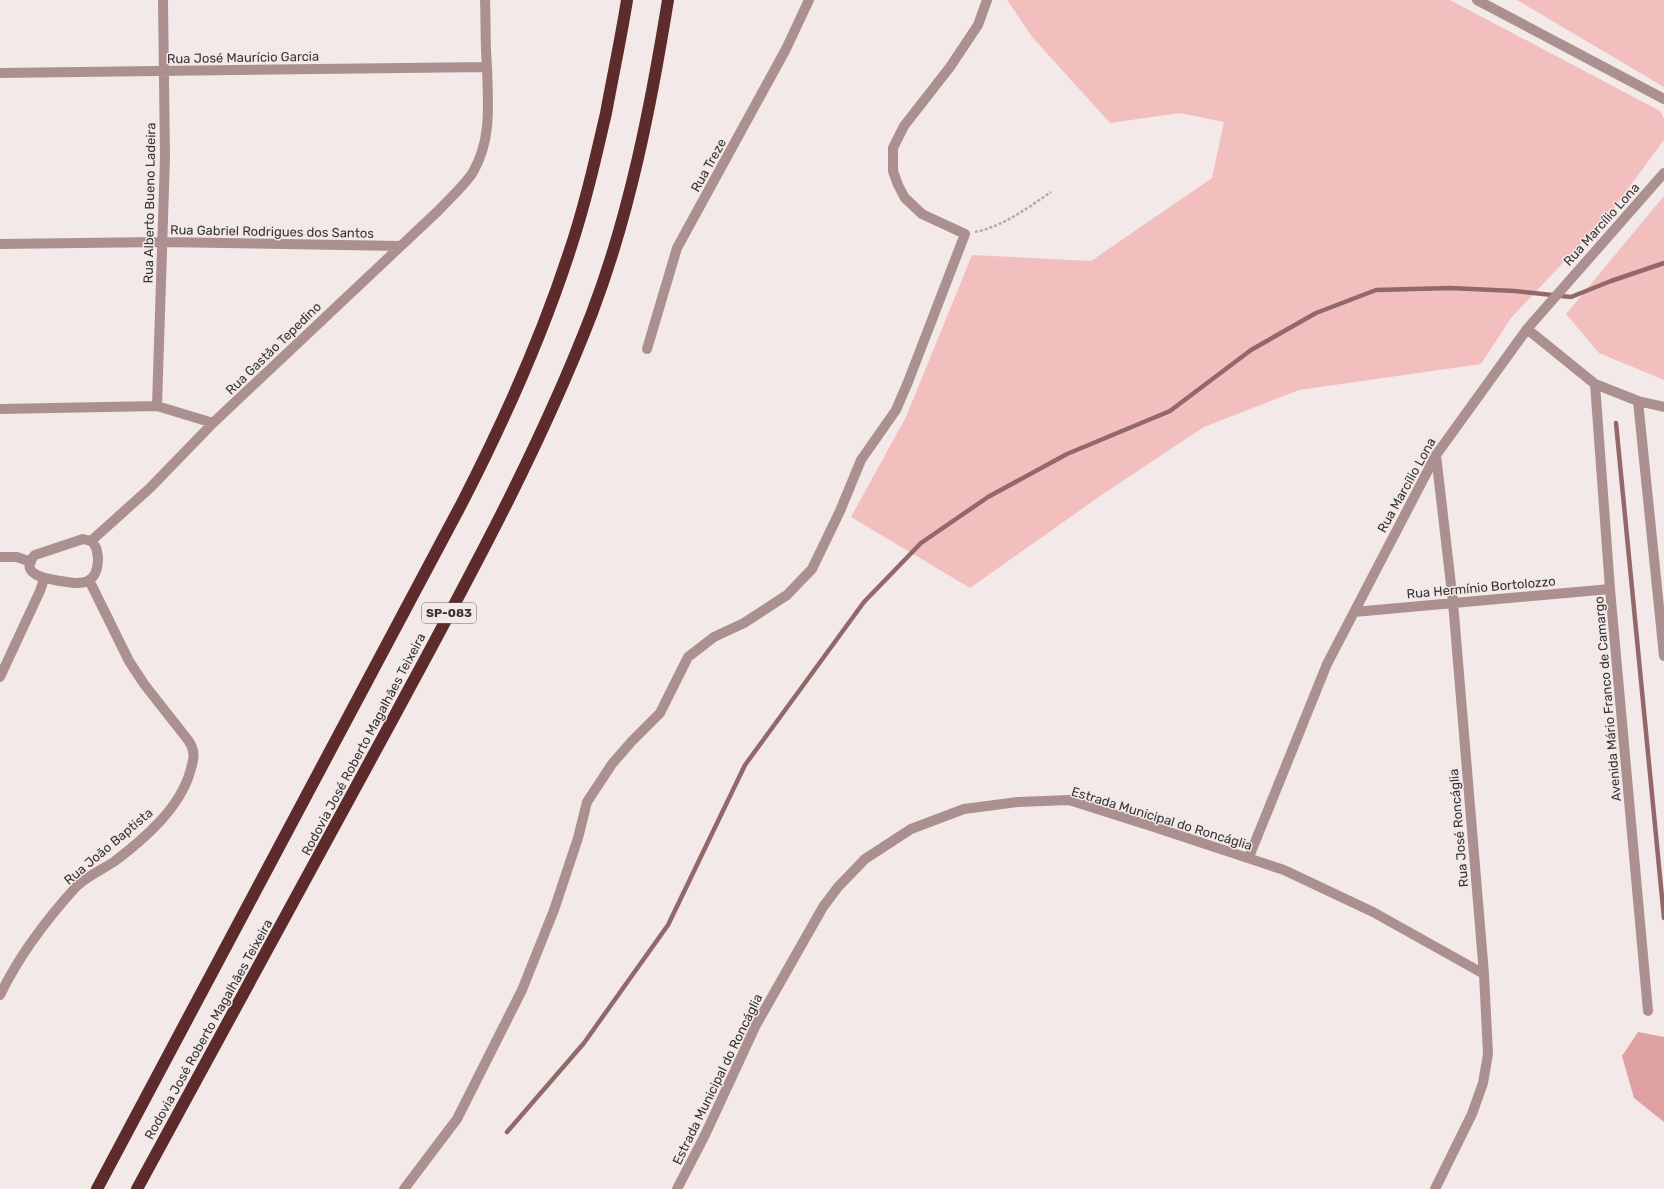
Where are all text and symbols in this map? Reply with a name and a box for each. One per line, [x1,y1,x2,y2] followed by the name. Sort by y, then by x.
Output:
[167,49,319,66] street label: Rua José Maurício Garcia
[141,122,158,284] street label: Rua Alberto Bueno Ladeira
[688,136,729,195] street label: Rua Treze
[1560,180,1642,269] street label: Rua Marcílio Lona
[170,222,374,242] street label: Rua Gabriel Rodrigues dos Santos
[223,299,324,398] street label: Rua Gastão Tepedino
[1374,435,1439,535] street label: Rua Marcílio Lona
[1406,574,1556,601] street label: Rua Hermínio Bortolozzo
[1591,596,1625,802] street label: Avenida Mário Franco de Camargo
[422,603,476,623] road number: SP-083
[298,631,429,858] street label: Rodovia José Roberto Magalhães Teixeira
[1446,768,1472,888] street label: Rua José Roncáglia
[1069,784,1254,854] street label: Estrada Municipal do Roncáglia
[61,805,156,888] street label: Rua João Baptista
[141,917,276,1142] street label: Rodovia José Roberto Magalhães Teixeira
[669,991,766,1168] street label: Estrada Municipal do Roncáglia

